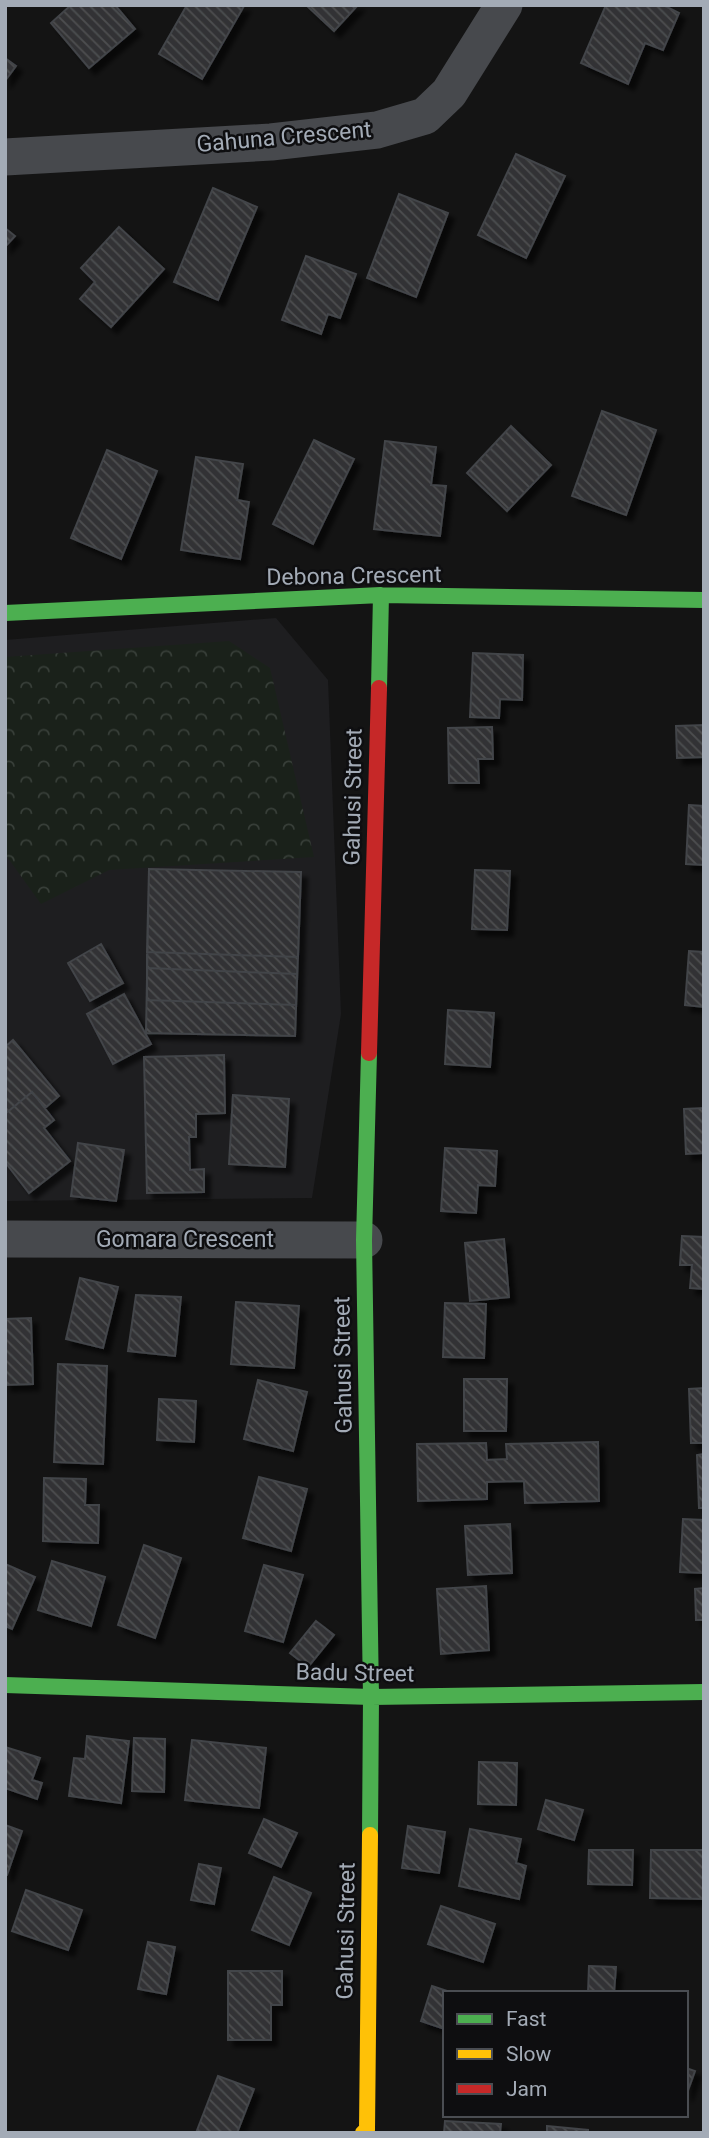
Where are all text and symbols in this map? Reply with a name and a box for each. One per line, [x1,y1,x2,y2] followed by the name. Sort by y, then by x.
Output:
[195,116,373,158] street label: Gahuna Crescent
[266,561,442,591] street label: Debona Crescent
[338,728,368,866] street label: Gahusi Street
[96,1226,274,1253] street label: Gomara Crescent
[328,1296,358,1434] street label: Gahusi Street
[295,1658,415,1688] street label: Badu Street
[331,1862,361,2000] street label: Gahusi Street
[443,1991,688,2117] legend
[506,2007,547,2031] text: Fast
[506,2042,552,2066] text: Slow
[506,2077,547,2101] text: Jam

